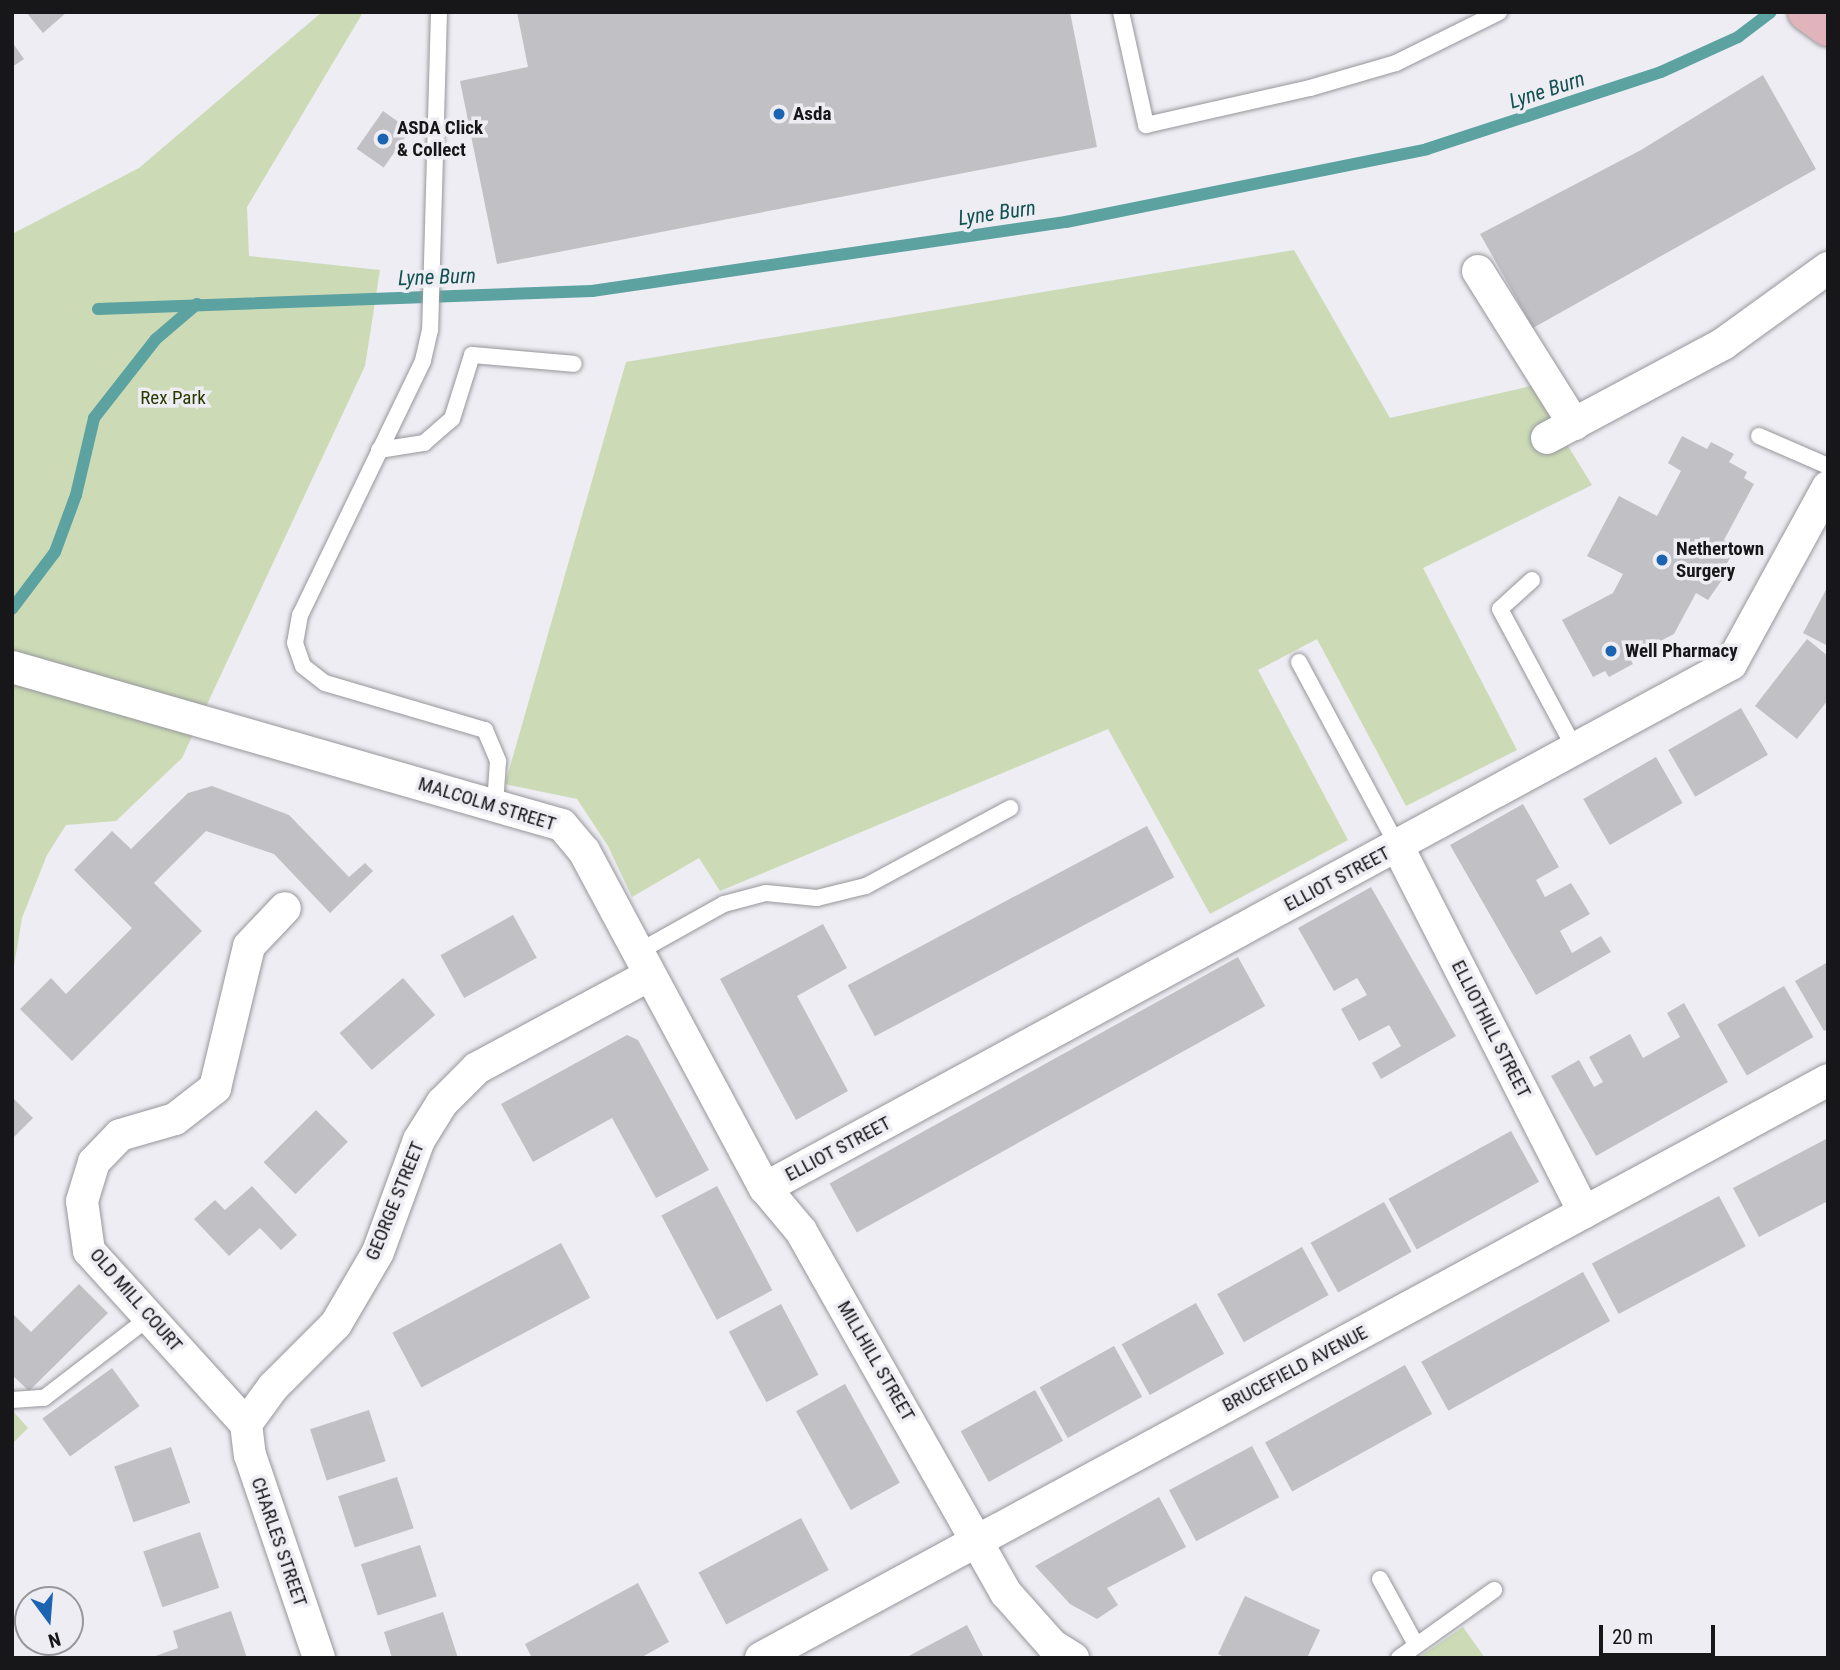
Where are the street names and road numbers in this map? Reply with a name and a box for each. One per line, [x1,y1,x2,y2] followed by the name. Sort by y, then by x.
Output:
[415,772,559,836] street label: MALCOLM STREET
[1280,842,1394,916] street label: ELLIOT STREET
[1447,957,1535,1101] street label: ELLIOTHILL STREET
[781,1112,895,1186] street label: ELLIOT STREET
[361,1138,429,1264] street label: GEORGE STREET
[85,1244,187,1356] street label: OLD MILL COURT
[832,1297,920,1425] street label: MILLHILL STREET
[1219,1321,1371,1417] street label: BRUCEFIELD AVENUE
[246,1474,312,1610] street label: CHARLES STREET

